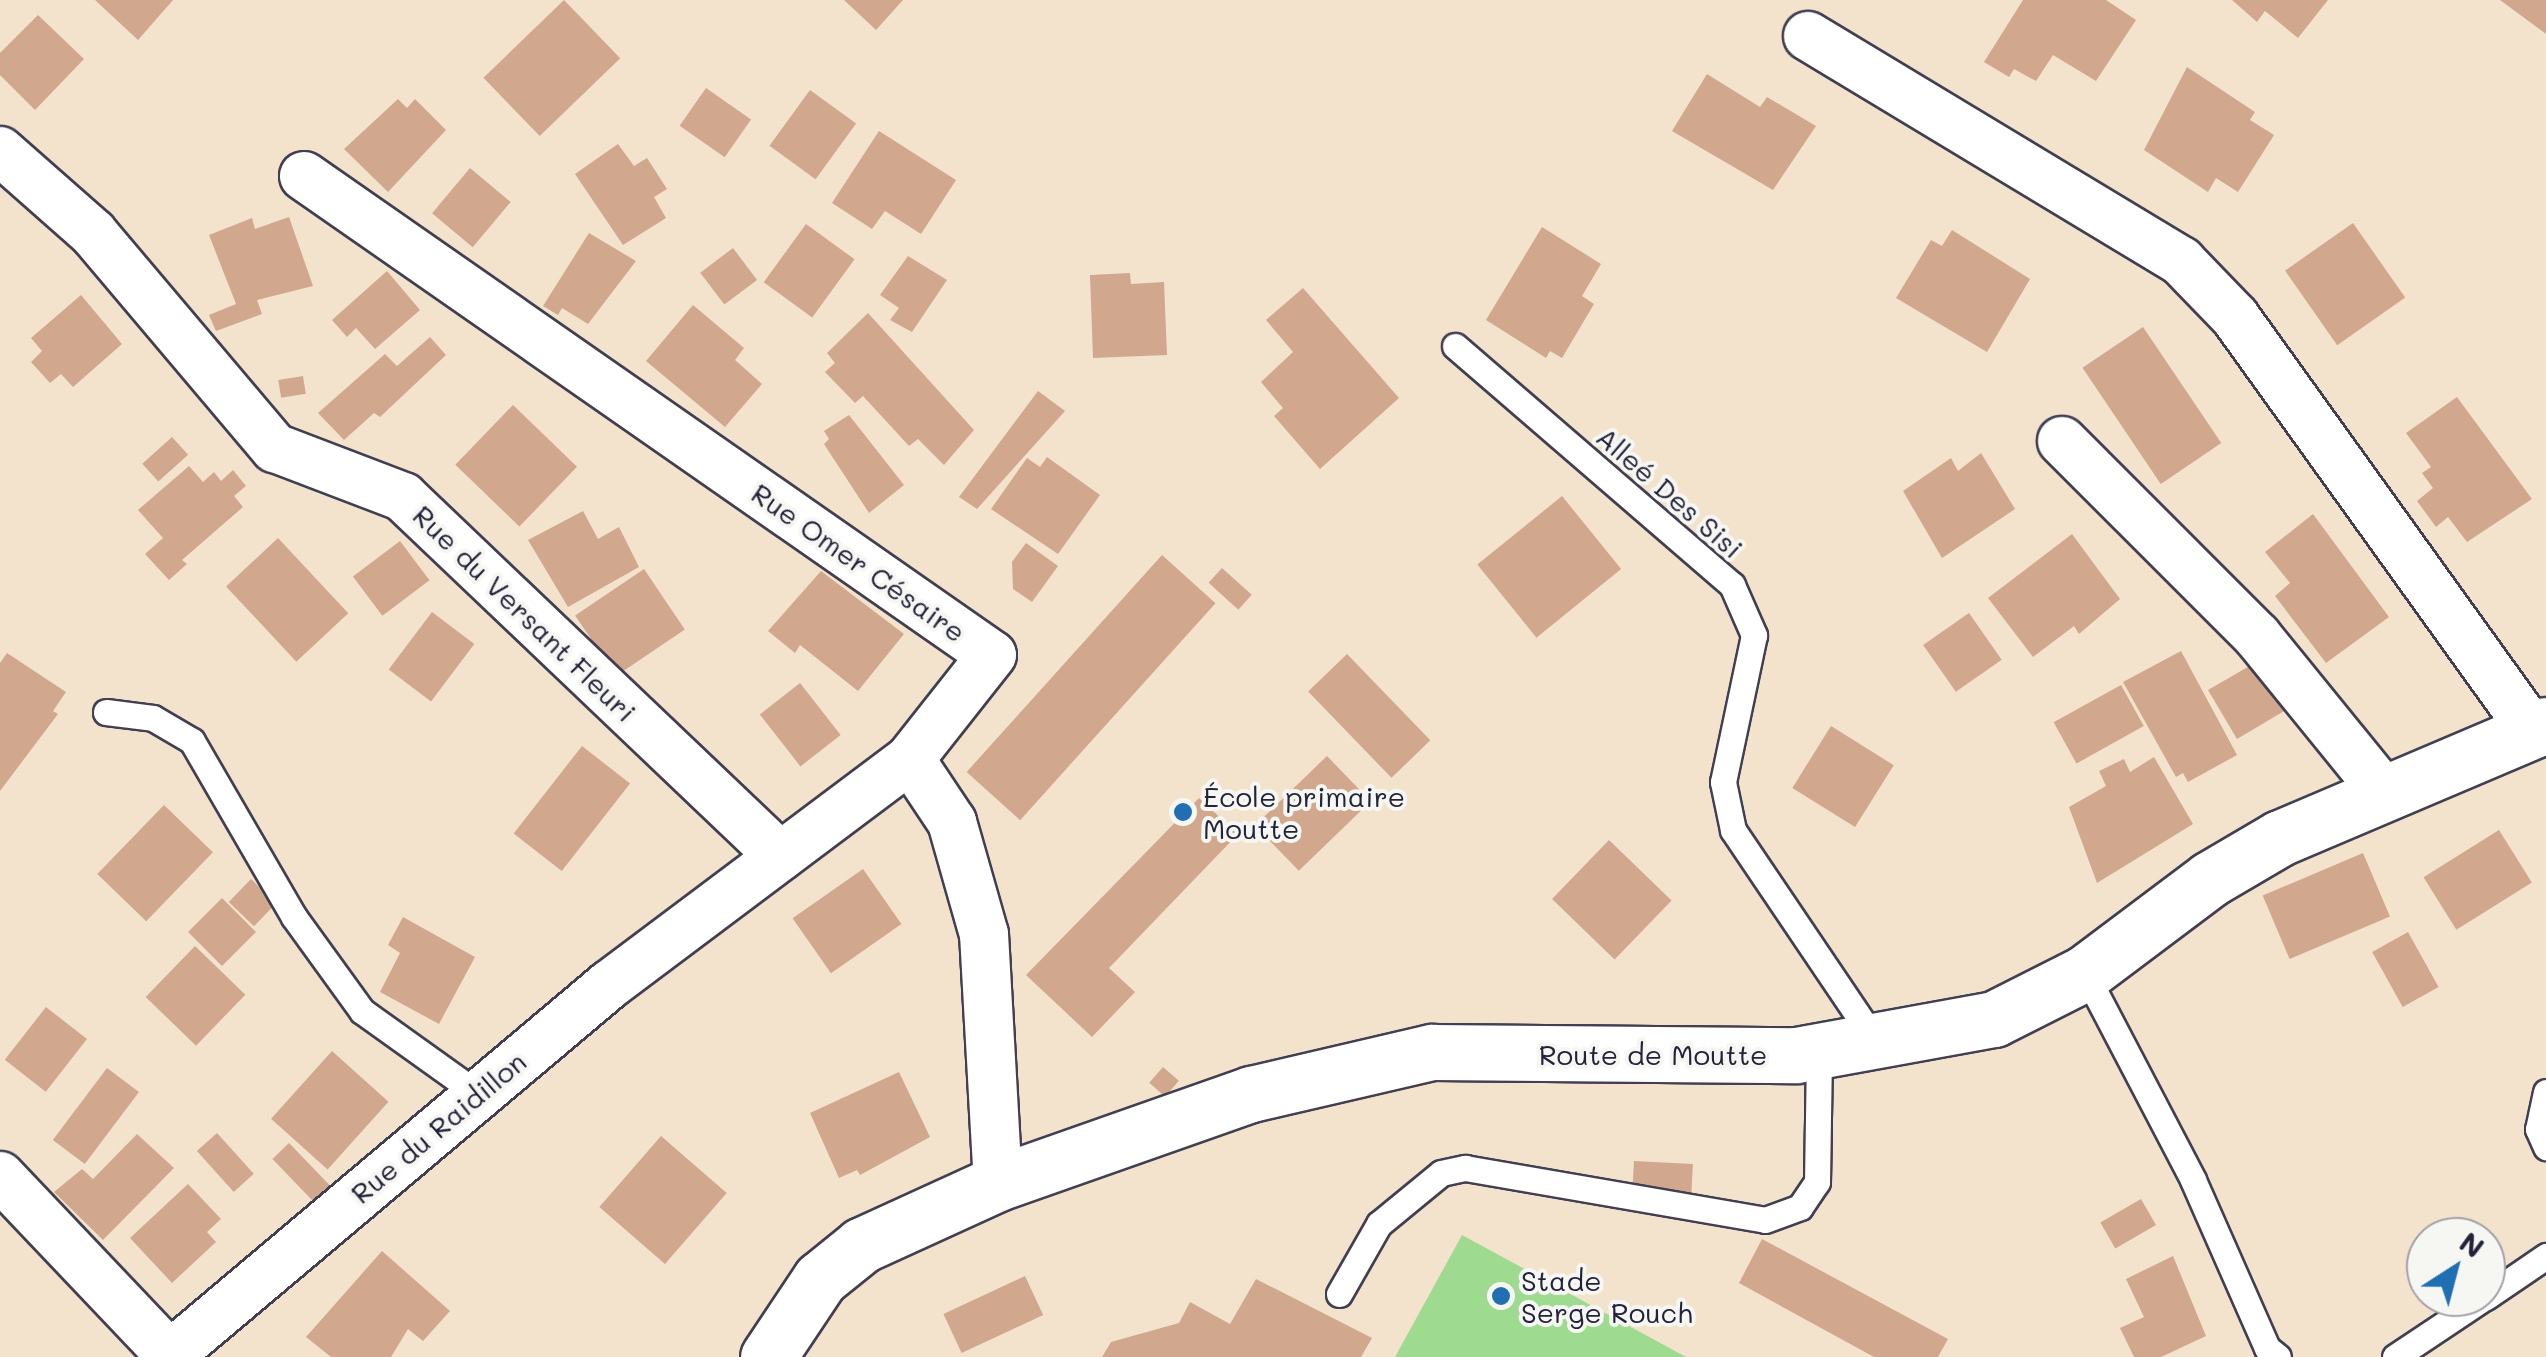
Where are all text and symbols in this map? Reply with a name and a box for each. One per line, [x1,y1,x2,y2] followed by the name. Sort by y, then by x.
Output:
[1590,419,1750,565] street label: Alleé Des Sisi
[746,476,972,648] street label: Rue Omer Césaire
[407,498,643,728] street label: Rue du Versant Fleuri
[1203,779,1405,845] place label: École primaire Moutte
[1172,801,1194,823] marker: École primaire Moutte
[1539,1037,1767,1071] street label: Route de Moutte
[344,1044,532,1210] street label: Rue du Raidillon
[2406,1217,2506,1317] north arrow
[2453,1224,2492,1265] text: N
[1521,1263,1693,1329] place label: Stade Serge Rouch
[1490,1285,1512,1307] marker: Stade Serge Rouch

